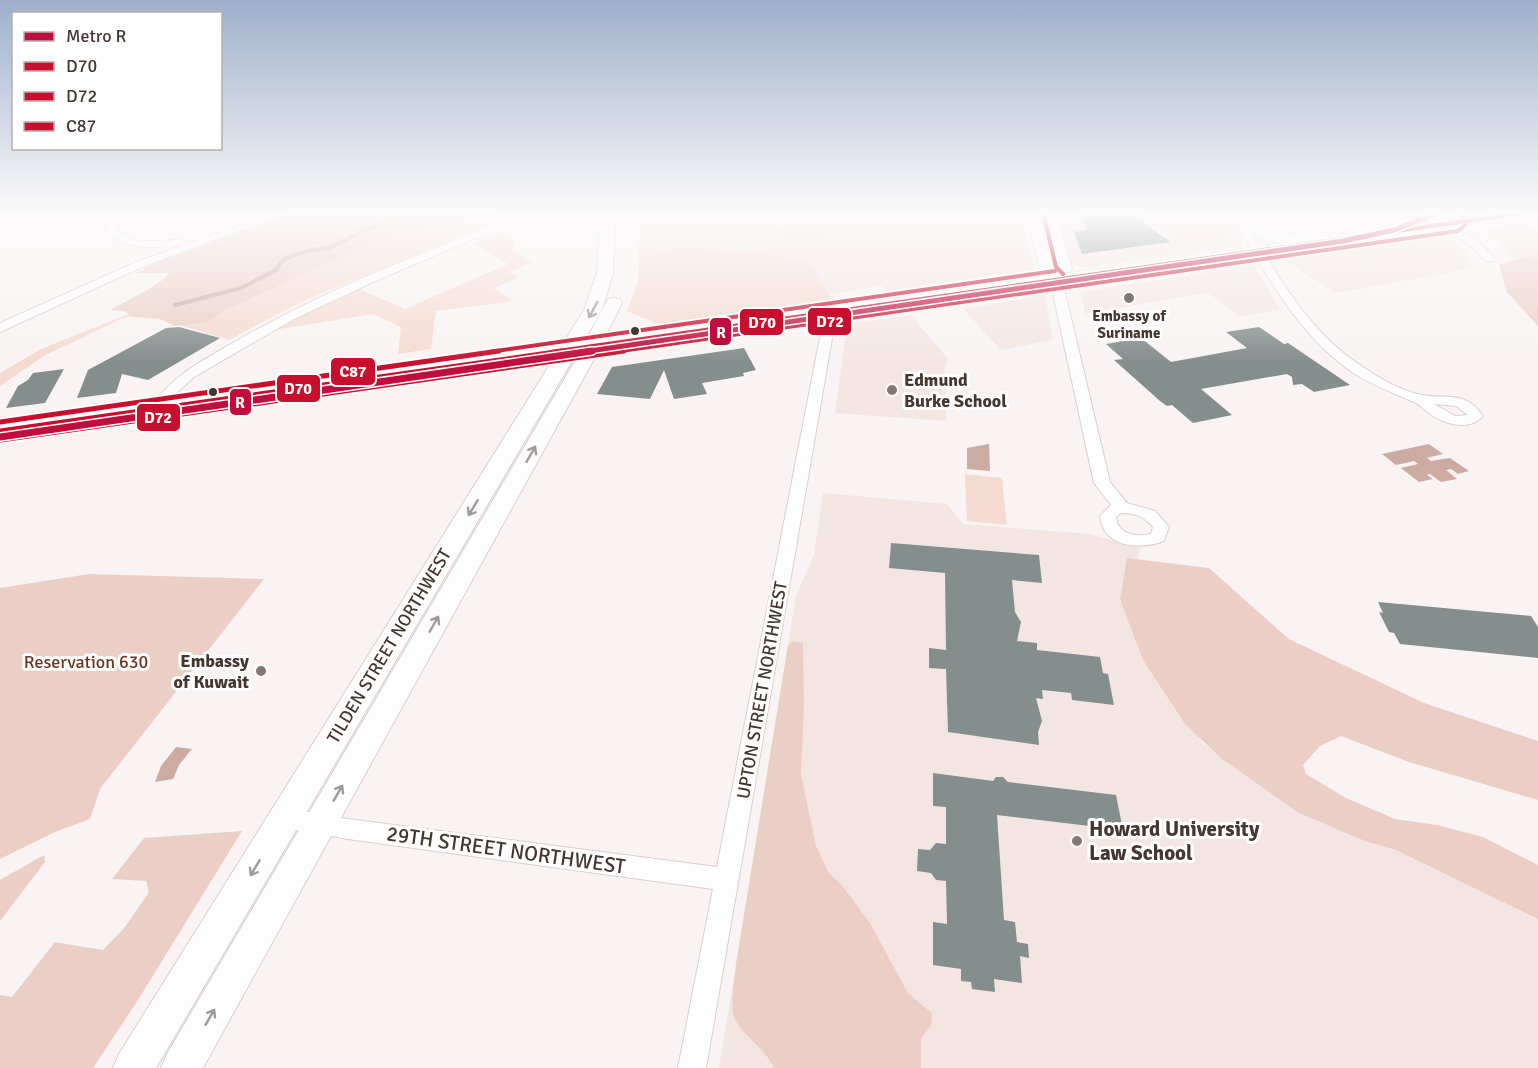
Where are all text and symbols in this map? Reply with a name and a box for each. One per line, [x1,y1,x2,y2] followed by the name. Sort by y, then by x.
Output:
[12,12,222,150] legend
[66,25,126,47] text: Metro R
[66,55,97,77] text: D70
[66,85,97,107] text: D72
[66,115,96,137] text: C87
[1122,291,1136,305] marker: Embassy of Suriname
[586,301,598,319] one-way arrow
[807,307,852,336] line badge: D72
[1092,307,1167,342] place label: Embassy of Suriname
[739,308,784,336] line badge: D70
[816,312,844,332] text: D72
[748,313,776,333] text: D70
[709,317,732,346] line badge: R
[716,323,726,343] text: R
[629,325,641,337] unlabelled marker
[330,357,376,386] line badge: C87
[339,362,367,382] text: C87
[904,369,1007,412] place label: Edmund Burke School
[276,374,321,403] line badge: D70
[284,379,312,399] text: D70
[885,383,899,397] marker: Edmund Burke School
[207,386,219,398] unlabelled marker
[229,388,252,416] line badge: R
[235,393,245,413] text: R
[136,403,181,432] line badge: D72
[144,408,172,428] text: D72
[526,446,537,464] one-way arrow
[466,499,478,516] one-way arrow
[322,545,456,747] street label: TILDEN STREET NORTHWEST
[732,579,792,801] street label: UPTON STREET NORTHWEST
[429,616,441,633] one-way arrow
[174,650,249,693] place label: Embassy of Kuwait
[24,651,148,673] park label: Reservation 630
[254,664,268,678] marker: Embassy of Kuwait
[332,785,344,802] one-way arrow
[1089,816,1260,866] place label: Howard University Law School
[385,820,628,880] street label: 29TH STREET NORTHWEST
[1070,834,1084,848] marker: Howard University Law School
[248,859,260,876] one-way arrow
[204,1009,216,1026] one-way arrow

